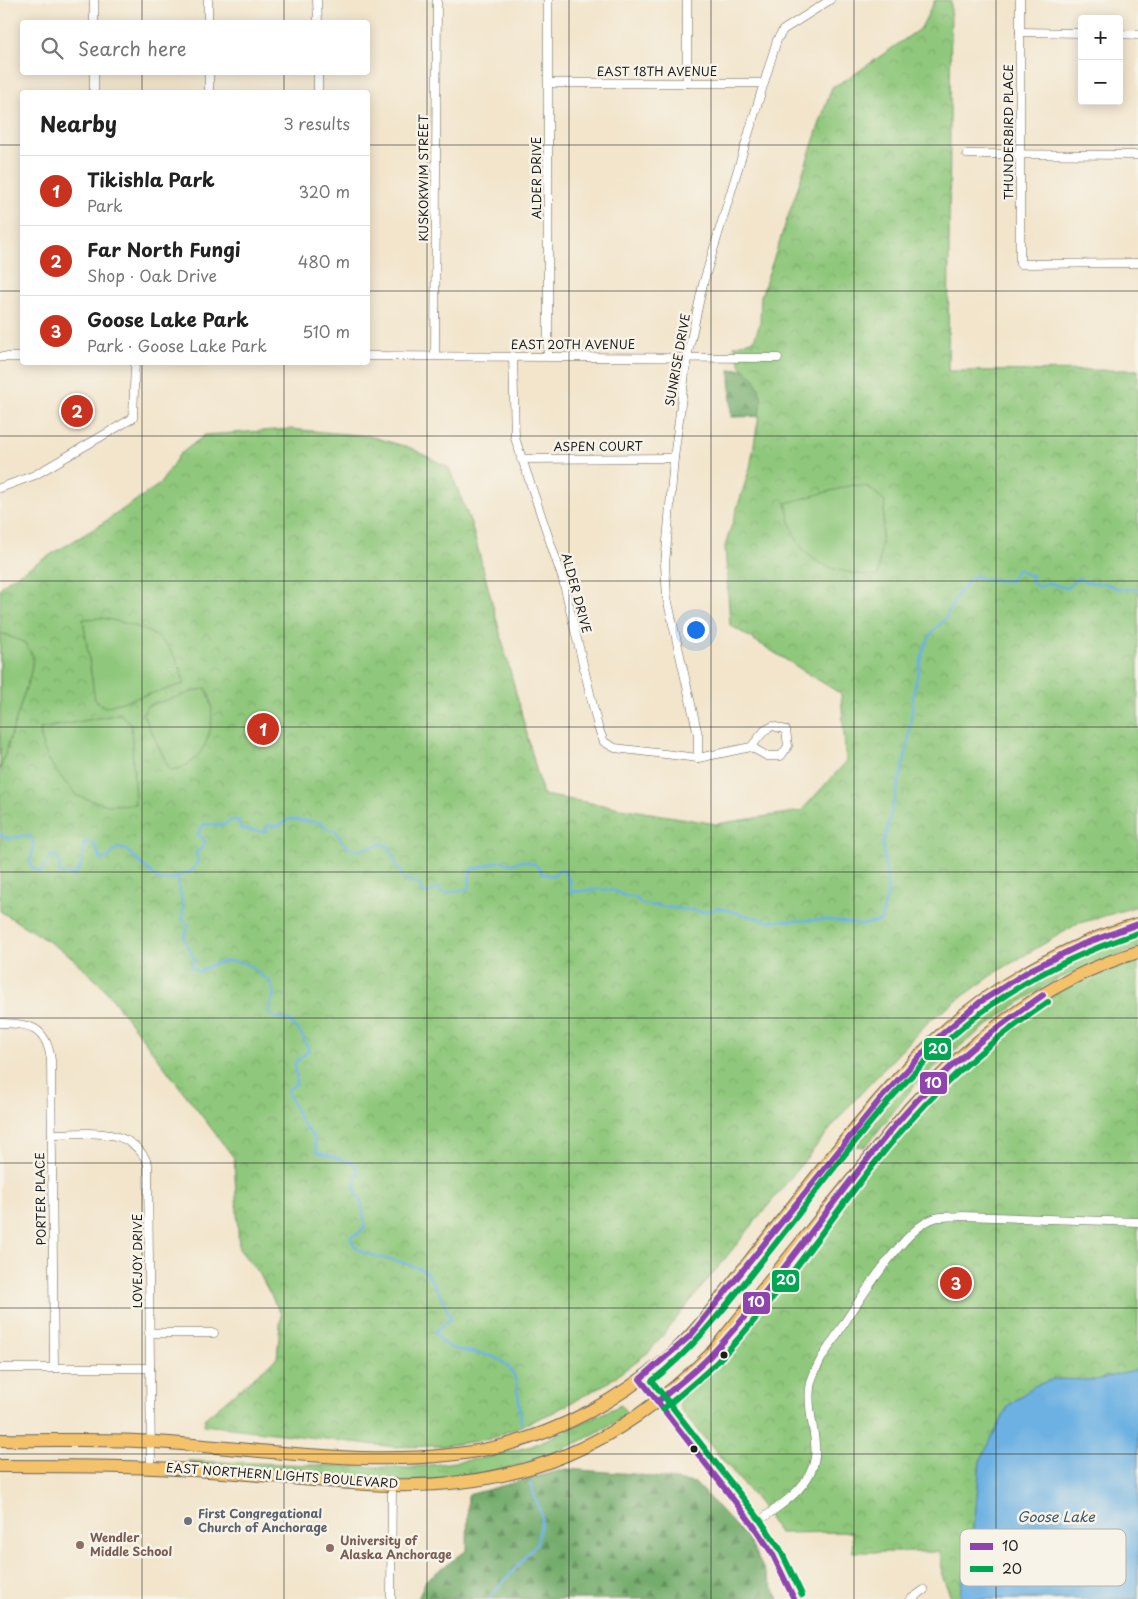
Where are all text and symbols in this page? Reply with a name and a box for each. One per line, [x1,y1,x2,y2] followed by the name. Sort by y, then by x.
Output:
[1078,15,1123,105] map controls
[1078,15,1123,60] button: +
[20,20,370,75] search box
[38,34,66,62] icon: search
[78,34,187,62] text: Search here
[1078,60,1123,105] button: −
[597,62,717,80] street label: EAST 18TH AVENUE
[999,64,1017,200] street label: THUNDERBIRD PLACE
[40,107,117,139] text: Nearby
[283,111,350,135] text: 3 results
[414,114,432,242] street label: KUSKOKWIM STREET
[527,137,545,219] street label: ALDER DRIVE
[87,165,215,193] text: Tikishla Park
[52,179,60,203] text: 1
[299,179,350,203] text: 320 m
[87,193,123,217] text: Park
[87,235,241,263] text: Far North Fungi
[50,249,62,273] text: 2
[298,249,350,273] text: 480 m
[87,263,217,287] text: Shop · Oak Drive
[87,305,249,333] text: Goose Lake Park
[660,312,694,408] street label: SUNRISE DRIVE
[51,319,61,343] text: 3
[302,319,350,343] text: 510 m
[87,333,267,357] text: Park · Goose Lake Park
[511,335,635,353] street label: EAST 20TH AVENUE
[61,392,93,430] pin: 2
[553,437,643,455] street label: ASPEN COURT
[558,551,596,635] street label: ALDER DRIVE
[683,617,709,643] your location
[247,710,279,748] pin: 1
[923,1037,952,1061] line badge: 20
[928,1038,948,1059] text: 20
[919,1071,948,1095] line badge: 10
[924,1072,942,1093] text: 10
[30,1152,50,1246] street label: PORTER PLACE
[128,1214,146,1308] street label: LOVEJOY DRIVE
[940,1264,972,1302] pin: 3
[771,1269,800,1293] line badge: 20
[776,1269,796,1290] text: 20
[742,1291,771,1315] line badge: 10
[747,1291,765,1312] text: 10
[719,1350,729,1360] unlabelled marker
[689,1444,699,1454] unlabelled marker
[165,1458,399,1492] street label: EAST NORTHERN LIGHTS BOULEVARD
[198,1504,328,1536] place label: First Congregational Church of Anchorage
[1017,1506,1096,1527] water label: Goose Lake
[182,1515,194,1527] marker: First Congregational Church of Anchorage
[90,1528,172,1560] place label: Wendler Middle School
[960,1529,1126,1586] legend
[339,1531,452,1563] place label: University of Alaska Anchorage
[1002,1535,1019,1556] text: 10
[74,1539,86,1551] marker: Wendler Middle School
[324,1542,336,1554] marker: University of Alaska Anchorage
[1002,1558,1022,1579] text: 20

